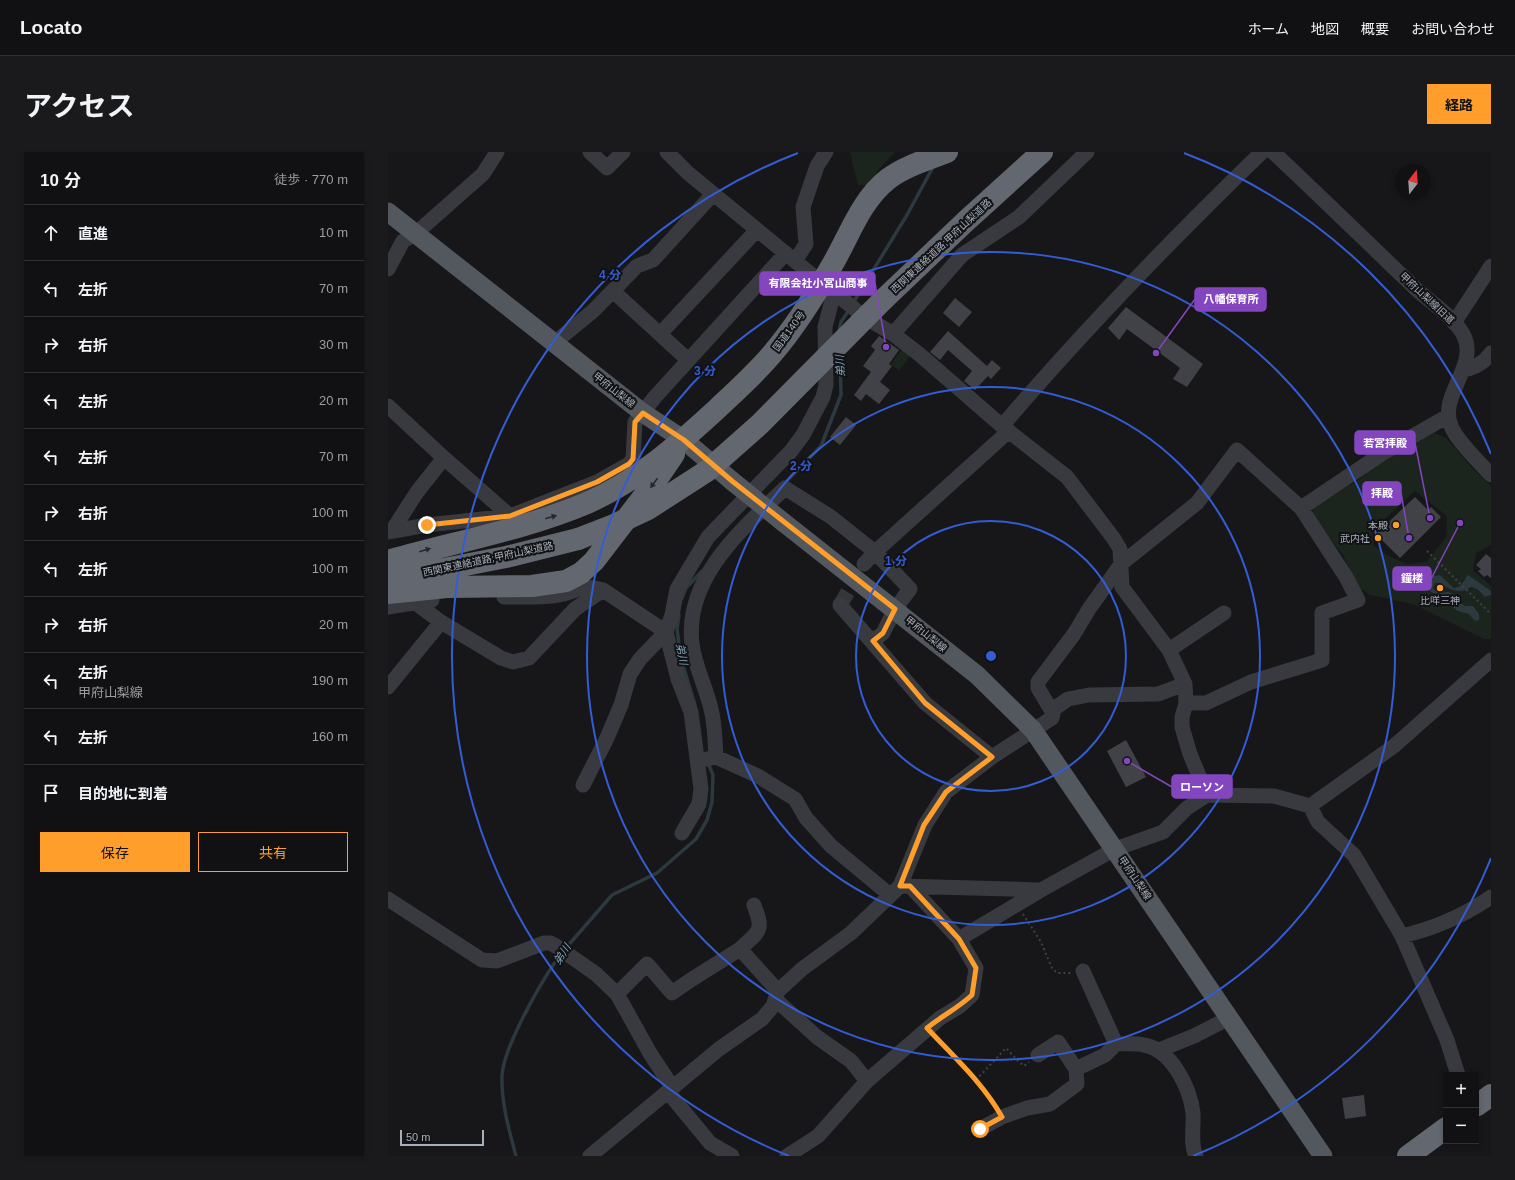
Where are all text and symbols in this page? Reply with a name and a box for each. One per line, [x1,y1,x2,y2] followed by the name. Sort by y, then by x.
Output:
[20,17,82,38] text: Locato
[1247,21,1289,37] text: ホーム
[1311,21,1339,37] text: 地図
[1361,21,1389,37] text: 概要
[1411,21,1495,37] text: お問い合わせ
[1427,84,1491,124] button: 経路
[24,91,135,122] text: アクセス
[1395,164,1431,200] north arrow
[40,171,81,190] text: 10 分
[274,172,348,187] text: 徒歩 · 770 m
[889,197,993,295] street label: 西関東連絡道路;甲府山梨道路
[40,222,62,244] icon: ahead
[78,225,108,242] text: 直進
[319,225,348,240] text: 10 m
[599,268,621,282] text: 4 分
[1398,270,1456,326] street label: 甲府山梨線旧道
[760,272,875,295] callout: 有限会社小宮山商事
[769,277,868,289] text: 有限会社小宮山商事
[40,278,62,300] icon: left
[78,281,108,298] text: 左折
[319,281,348,296] text: 70 m
[1195,288,1266,311] callout: 八幡保育所
[1204,293,1259,305] text: 八幡保育所
[771,309,807,353] street label: 国道140号
[40,334,62,356] icon: right
[78,337,108,354] text: 右折
[319,337,348,352] text: 30 m
[833,354,847,377] water label: 弟川
[694,364,716,378] text: 3 分
[591,370,637,410] street label: 甲府山梨線
[40,390,62,412] icon: left
[78,393,108,410] text: 左折
[319,393,348,408] text: 20 m
[1355,431,1415,454] callout: 若宮拝殿
[1363,437,1407,449] text: 若宮拝殿
[40,446,62,468] icon: left
[78,449,108,466] text: 左折
[319,449,348,464] text: 70 m
[790,459,812,473] text: 2 分
[650,478,658,489] one-way arrow
[1363,482,1401,505] callout: 拝殿
[1371,487,1393,499] text: 拝殿
[40,502,62,524] icon: right
[78,505,108,522] text: 右折
[312,505,348,520] text: 100 m
[545,514,557,520] one-way arrow
[418,516,436,534] route end
[1368,520,1388,531] place label: 本殿
[1391,520,1401,530] marker: 本殿
[1340,533,1370,544] place label: 武内社
[1373,533,1383,543] marker: 武内社
[422,540,554,578] street label: 西関東連絡道路;甲府山梨道路
[419,547,432,553] one-way arrow
[885,554,907,568] text: 1 分
[40,558,62,580] icon: left
[78,561,108,578] text: 左折
[312,561,348,576] text: 100 m
[1393,567,1431,590] callout: 鐘楼
[1401,572,1423,584] text: 鐘楼
[1435,583,1445,593] marker: 比咩三神
[1420,595,1460,606] place label: 比咩三神
[40,614,62,636] icon: right
[903,614,949,654] street label: 甲府山梨線
[78,617,108,634] text: 右折
[319,617,348,632] text: 20 m
[674,642,690,667] water label: 弟川
[984,649,998,663] centre of rings
[78,664,108,681] text: 左折
[40,670,62,692] icon: left
[312,673,348,688] text: 190 m
[78,685,143,700] text: 甲府山梨線
[40,726,62,748] icon: left
[78,729,108,746] text: 左折
[312,729,348,744] text: 160 m
[1172,775,1232,798] callout: ローソン
[1180,781,1224,793] text: ローソン
[40,782,62,804] icon: arrive
[78,785,168,802] text: 目的地に到着
[40,832,190,872] button: 保存
[198,832,348,872] button: 共有
[1116,854,1154,902] street label: 甲府山梨線
[551,941,574,966] water label: 弟川
[1443,1072,1479,1144] map controls
[1443,1072,1479,1108] button: +
[1443,1108,1479,1144] button: −
[971,1120,989,1138] route start
[400,1128,484,1147] scale bar
[406,1131,430,1143] text: 50 m

